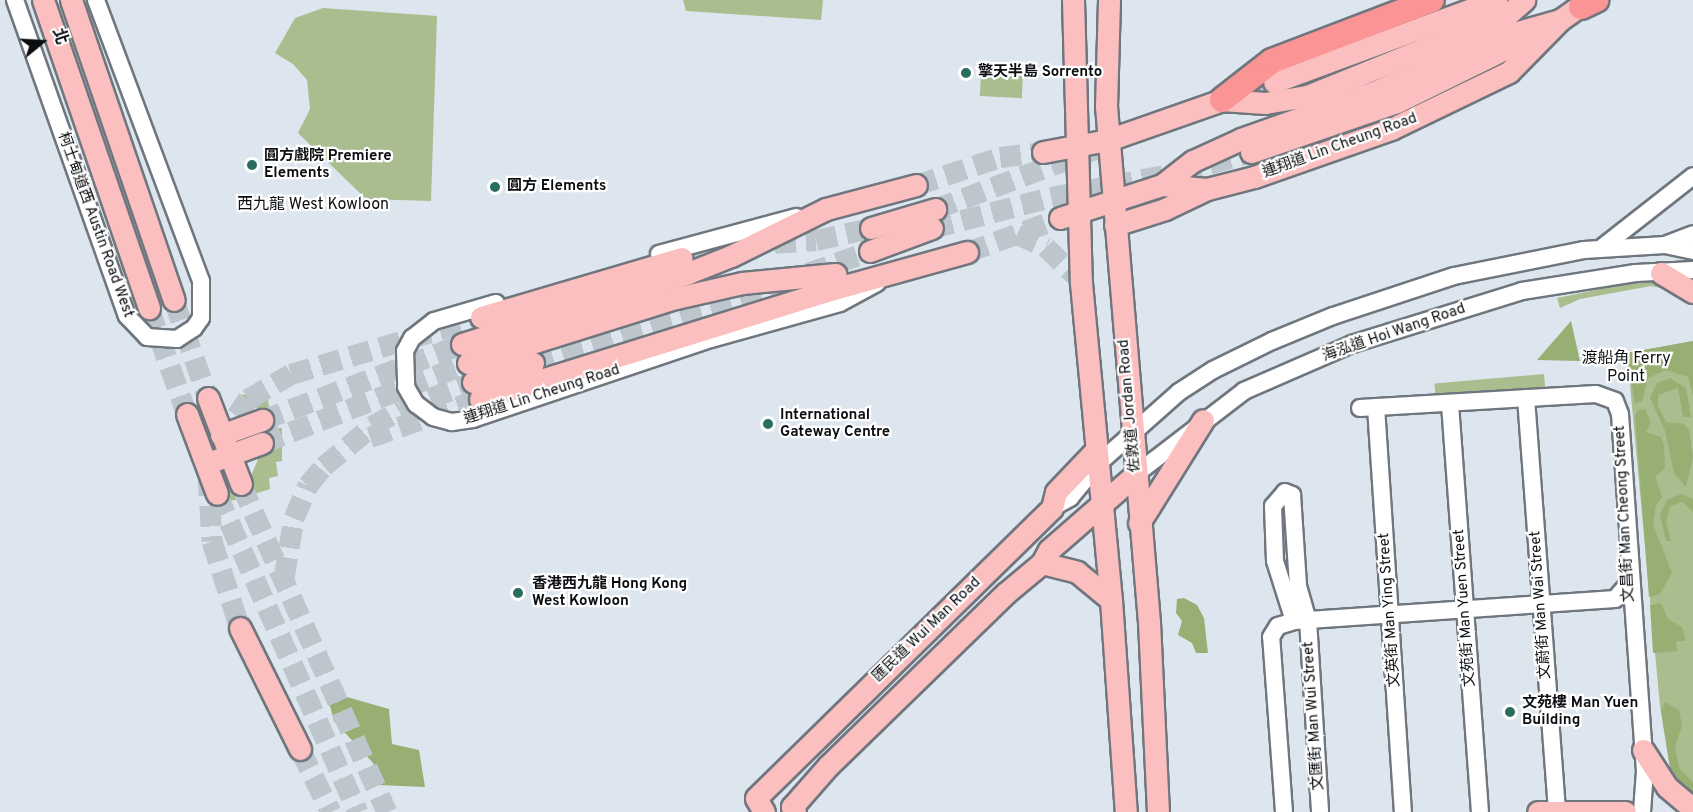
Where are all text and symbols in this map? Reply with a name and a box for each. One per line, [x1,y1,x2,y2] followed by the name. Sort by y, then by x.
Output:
[12,12,72,72] north arrow
[47,26,71,47] text: 北
[978,64,1102,82] place label: 擎天半島 Sorrento
[959,66,973,80] marker: 擎天半島 Sorrento
[1260,110,1420,182] street label: 連翔道 Lin Cheung Road
[53,130,137,320] street label: 柯士甸道西 Austin Road West
[264,147,392,182] place label: 圓方戲院 Premiere Elements
[245,158,259,172] marker: 圓方戲院 Premiere Elements
[507,178,606,196] place label: 圓方 Elements
[488,180,502,194] marker: 圓方 Elements
[237,195,389,215] district label: 西九龍 West Kowloon
[1320,300,1468,366] street label: 海泓道 Hoi Wang Road
[1115,339,1145,473] street label: 佐敦道 Jordan Road
[1581,349,1671,387] district label: 渡船角 Ferry Point
[462,361,622,429] street label: 連翔道 Lin Cheung Road
[780,406,890,441] place label: International Gateway Centre
[761,417,775,431] marker: International Gateway Centre
[1611,425,1639,603] street label: 文昌街 Man Cheong Street
[1450,528,1480,688] street label: 文苑街 Man Yuen Street
[1527,530,1555,680] street label: 文蔚街 Man Wai Street
[1376,532,1404,688] street label: 文英街 Man Ying Street
[869,574,985,686] street label: 匯民道 Wui Man Road
[532,575,687,610] place label: 香港西九龍 Hong Kong West Kowloon
[509,584,527,602] marker: 香港西九龍 Hong Kong West Kowloon
[1300,641,1328,791] street label: 文匯街 Man Wui Street
[1522,694,1639,729] place label: 文苑樓 Man Yuen Building
[1503,705,1517,719] marker: 文苑樓 Man Yuen Building

